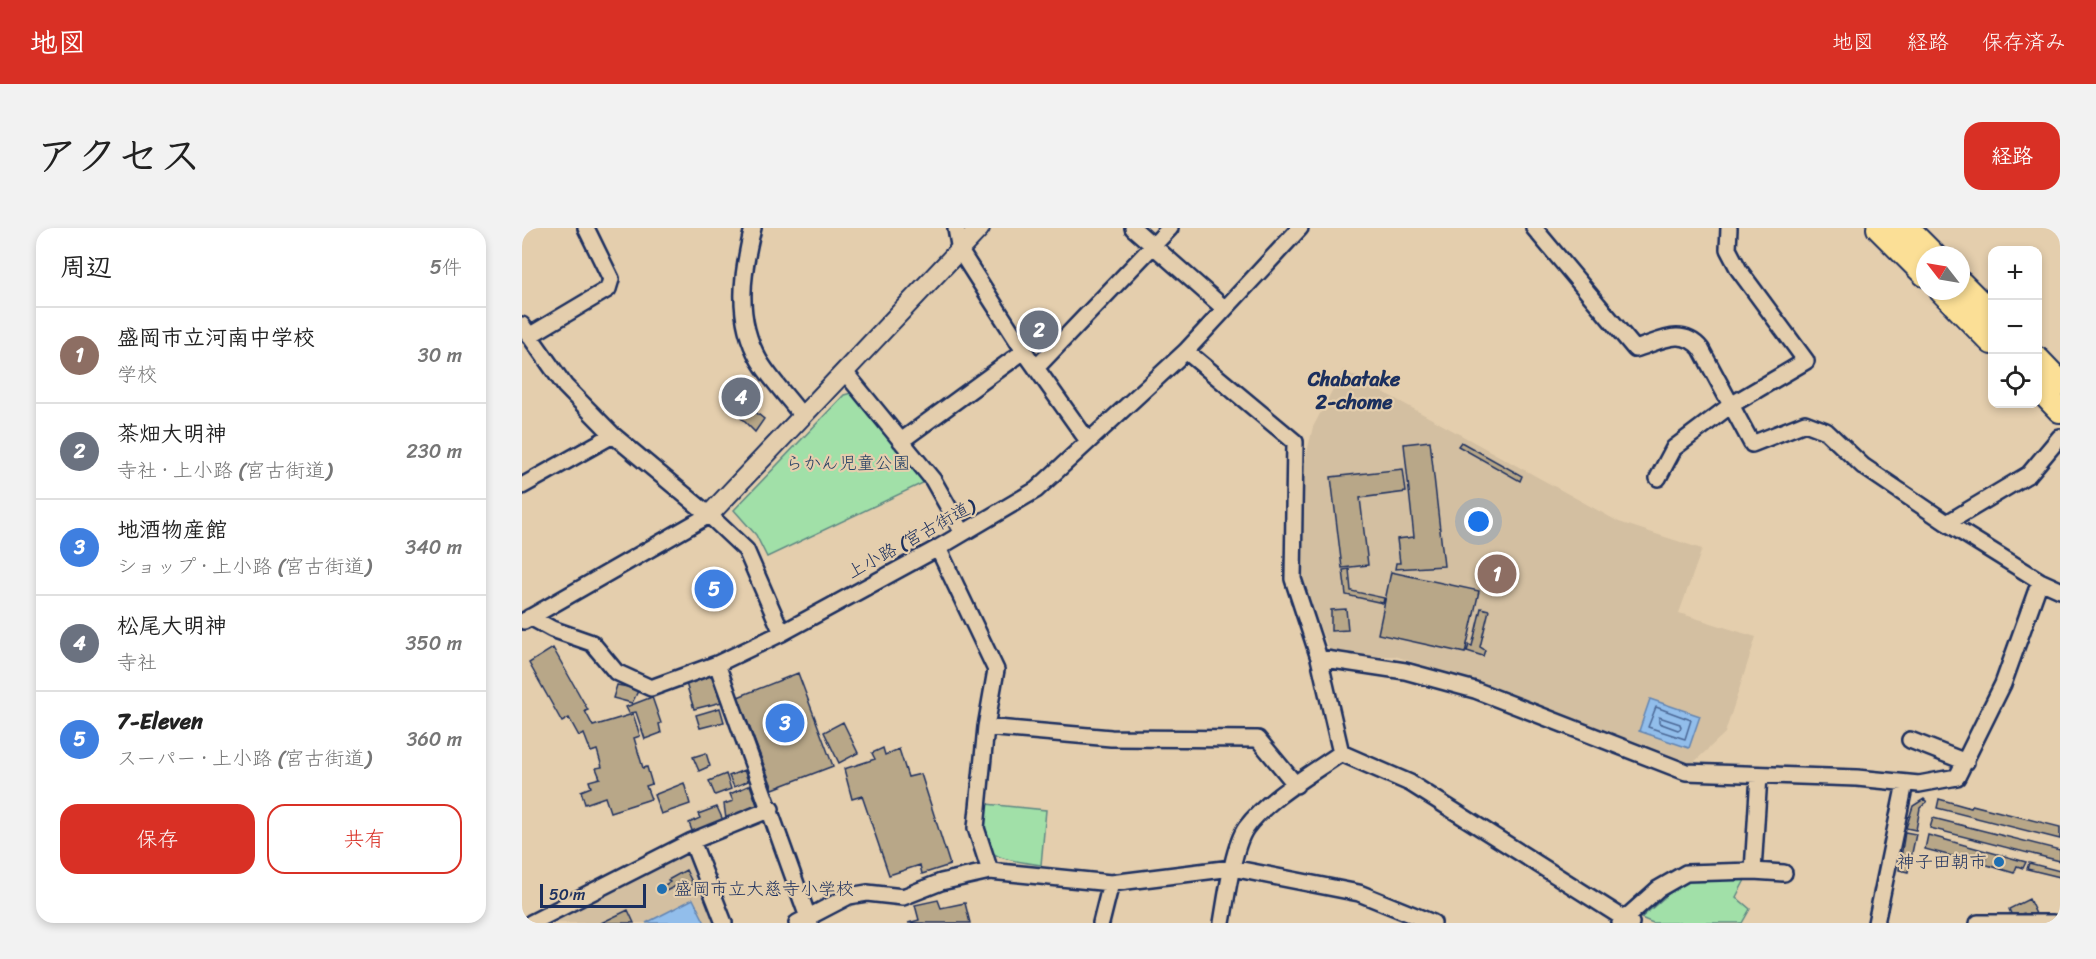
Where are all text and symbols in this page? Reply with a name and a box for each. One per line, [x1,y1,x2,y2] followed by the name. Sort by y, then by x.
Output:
[30,18,86,67] text: 地図
[1832,23,1874,61] text: 地図
[1907,23,1949,61] text: 経路
[1982,23,2066,61] text: 保存済み
[36,119,201,193] text: アクセス
[1964,122,2060,190] button: 経路
[60,244,112,290] text: 周辺
[1916,246,1970,300] north arrow
[1988,246,2042,408] map controls
[1988,246,2042,300] button: +
[430,250,462,285] text: 5件
[1988,300,2042,354] button: −
[1020,308,1058,352] pin: 2
[117,318,315,357] text: 盛岡市立河南中学校
[75,338,84,373] text: 1
[418,338,462,373] text: 30 m
[1988,354,2042,408] button: locate
[117,357,157,392] text: 学校
[1307,362,1401,420] district label: Chabatake 2-chome
[722,374,760,420] pin: 4
[117,414,227,453] text: 茶畑大明神
[74,434,85,469] text: 2
[406,434,462,469] text: 230 m
[785,447,911,479] park label: らかん児童公園
[117,453,332,488] text: 寺社 · 上小路 (宮古街道)
[841,489,983,588] street label: 上小路 (宮古街道)
[1464,507,1493,536] your location
[117,510,227,549] text: 地酒物産館
[74,530,85,565] text: 3
[405,530,462,565] text: 340 m
[117,549,371,584] text: ショップ · 上小路 (宮古街道)
[1478,552,1516,596] pin: 1
[694,566,734,612] pin: 5
[117,606,227,645] text: 松尾大明神
[73,626,86,661] text: 4
[406,626,462,661] text: 350 m
[117,645,157,680] text: 寺社
[766,700,804,746] pin: 3
[117,702,203,741] text: 7-Eleven
[73,722,86,757] text: 5
[406,722,462,757] text: 360 m
[117,741,371,776] text: スーパー · 上小路 (宮古街道)
[60,804,255,874] button: 保存
[267,804,462,874] button: 共有
[1897,846,1987,878] place label: 神子田朝市
[1992,855,2006,869] marker: 神子田朝市
[674,873,854,905] place label: 盛岡市立大慈寺小学校
[549,880,585,909] text: 50 m
[540,881,646,908] scale bar
[655,882,669,896] marker: 盛岡市立大慈寺小学校

